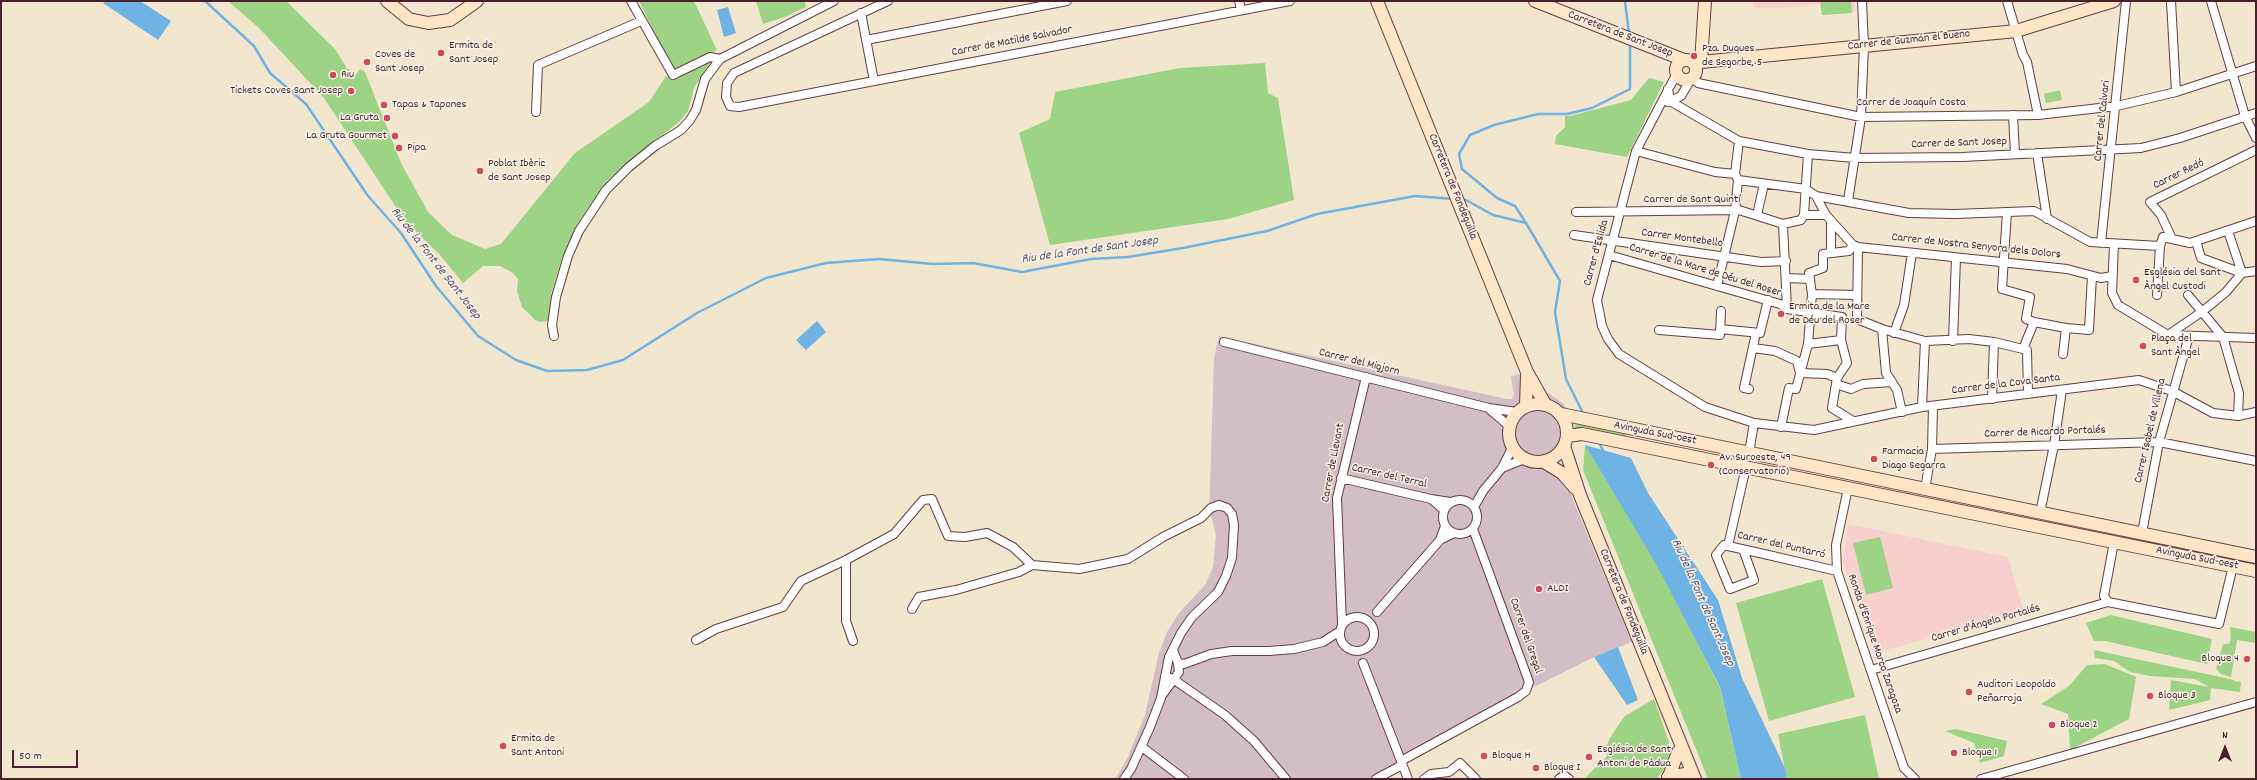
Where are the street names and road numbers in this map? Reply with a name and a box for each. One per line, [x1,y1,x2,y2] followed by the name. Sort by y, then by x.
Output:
[1566,8,1674,62] street label: Carretera de Sant Josep
[951,23,1073,61] street label: Carrer de Matilde Salvador
[1847,27,1971,55] street label: Carrer de Guzmán el Bueno
[2092,80,2114,162] street label: Carrer del Calvari
[1856,96,1966,110] street label: Carrer de Joaquín Costa
[1424,132,1480,242] street label: Carretera de Fondeguilla
[1911,135,2007,153] street label: Carrer de Sant Josep
[2151,156,2207,194] street label: Carrer Redó
[1644,193,1740,207] street label: Carrer de Sant Quintí
[1581,218,1613,288] street label: Carrer d'Eslida
[1640,226,1724,252] street label: Carrer Montebello
[1891,231,2061,263] street label: Carrer de Nostra Senyora dels Dolors
[1627,241,1783,301] street label: Carrer de la Mare de Déu del Roser
[1317,346,1401,380] street label: Carrer del Migjorn
[1951,371,2061,399] street label: Carrer de la Cova Santa
[2132,377,2170,485] street label: Carrer Isabel de Villena
[1612,419,1698,449] street label: Avinguda Sud-oest
[1319,422,1349,504] street label: Carrer de Llevant
[1984,424,2106,442] street label: Carrer de Ricardo Portalés
[1350,461,1428,493] street label: Carrer del Terral
[1736,529,1826,563] street label: Carrer del Puntarró
[2154,544,2240,574] street label: Avinguda Sud-oest
[1595,547,1651,657] street label: Carretera de Fondeguilla
[1843,572,1905,716] street label: Ronda d'Enrique Marco Zaragoza
[1505,596,1545,676] street label: Carrer del Gregal
[1930,602,2042,646] street label: Carrer d'Ángela Portalés

